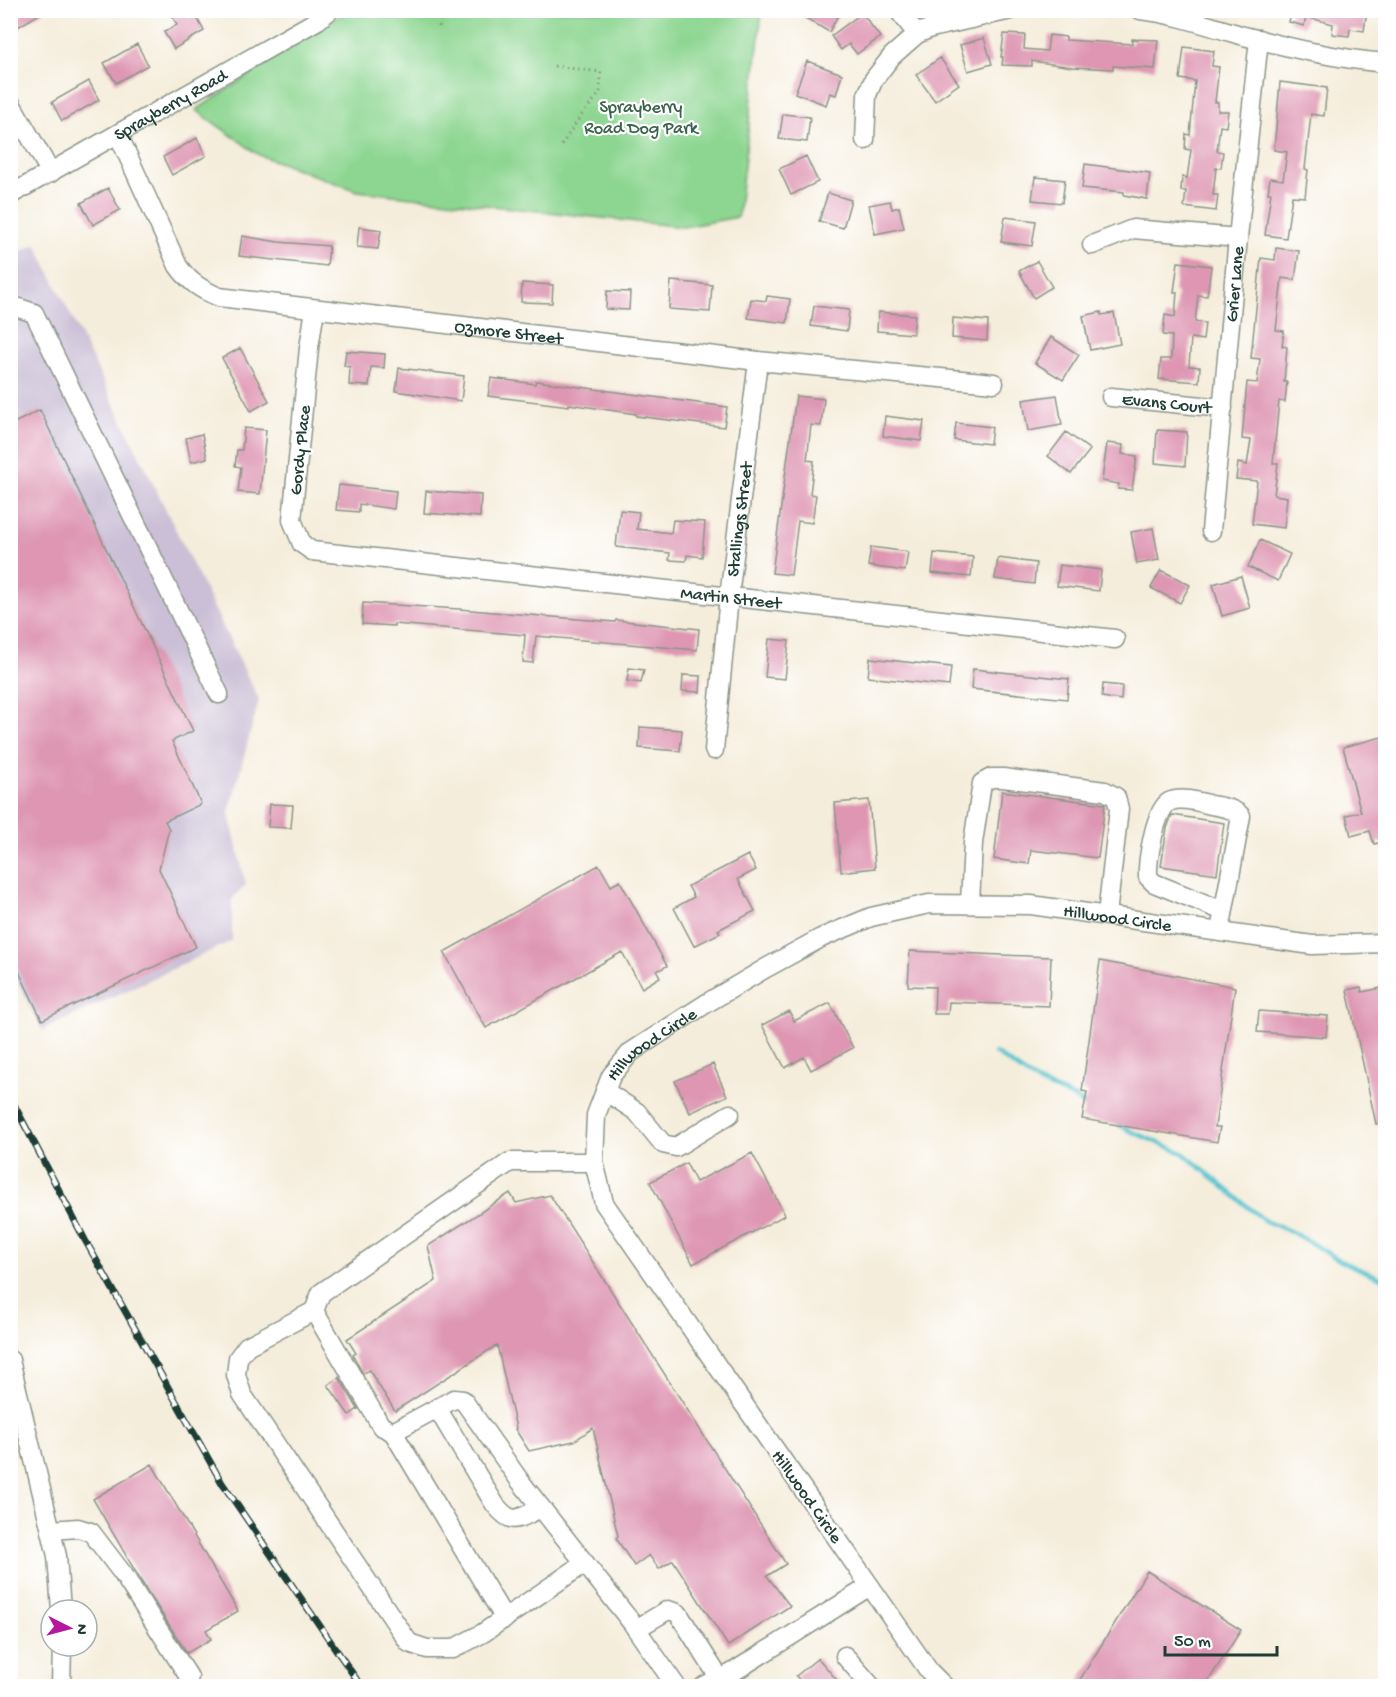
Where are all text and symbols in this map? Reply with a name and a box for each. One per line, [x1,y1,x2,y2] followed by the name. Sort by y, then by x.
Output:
[111,65,233,147] street label: Sprayberry Road
[584,98,700,140] park label: Sprayberry Road Dog Park
[1222,245,1250,323] street label: Grier Lane
[453,317,565,351] street label: Ozmore Street
[1121,390,1214,420] street label: Evans Court
[286,404,317,496] street label: Gordy Place
[724,459,759,578] street label: Stallings Street
[679,583,784,616] street label: Martin Street
[1062,902,1173,938] street label: Hillwood Circle
[603,1004,702,1086] street label: Hillwood Circle
[766,1447,846,1549] street label: Hillwood Circle
[39,1598,99,1658] north arrow
[1165,1619,1278,1657] scale bar
[70,1623,90,1636] text: N
[1174,1632,1211,1653] text: 50 m

